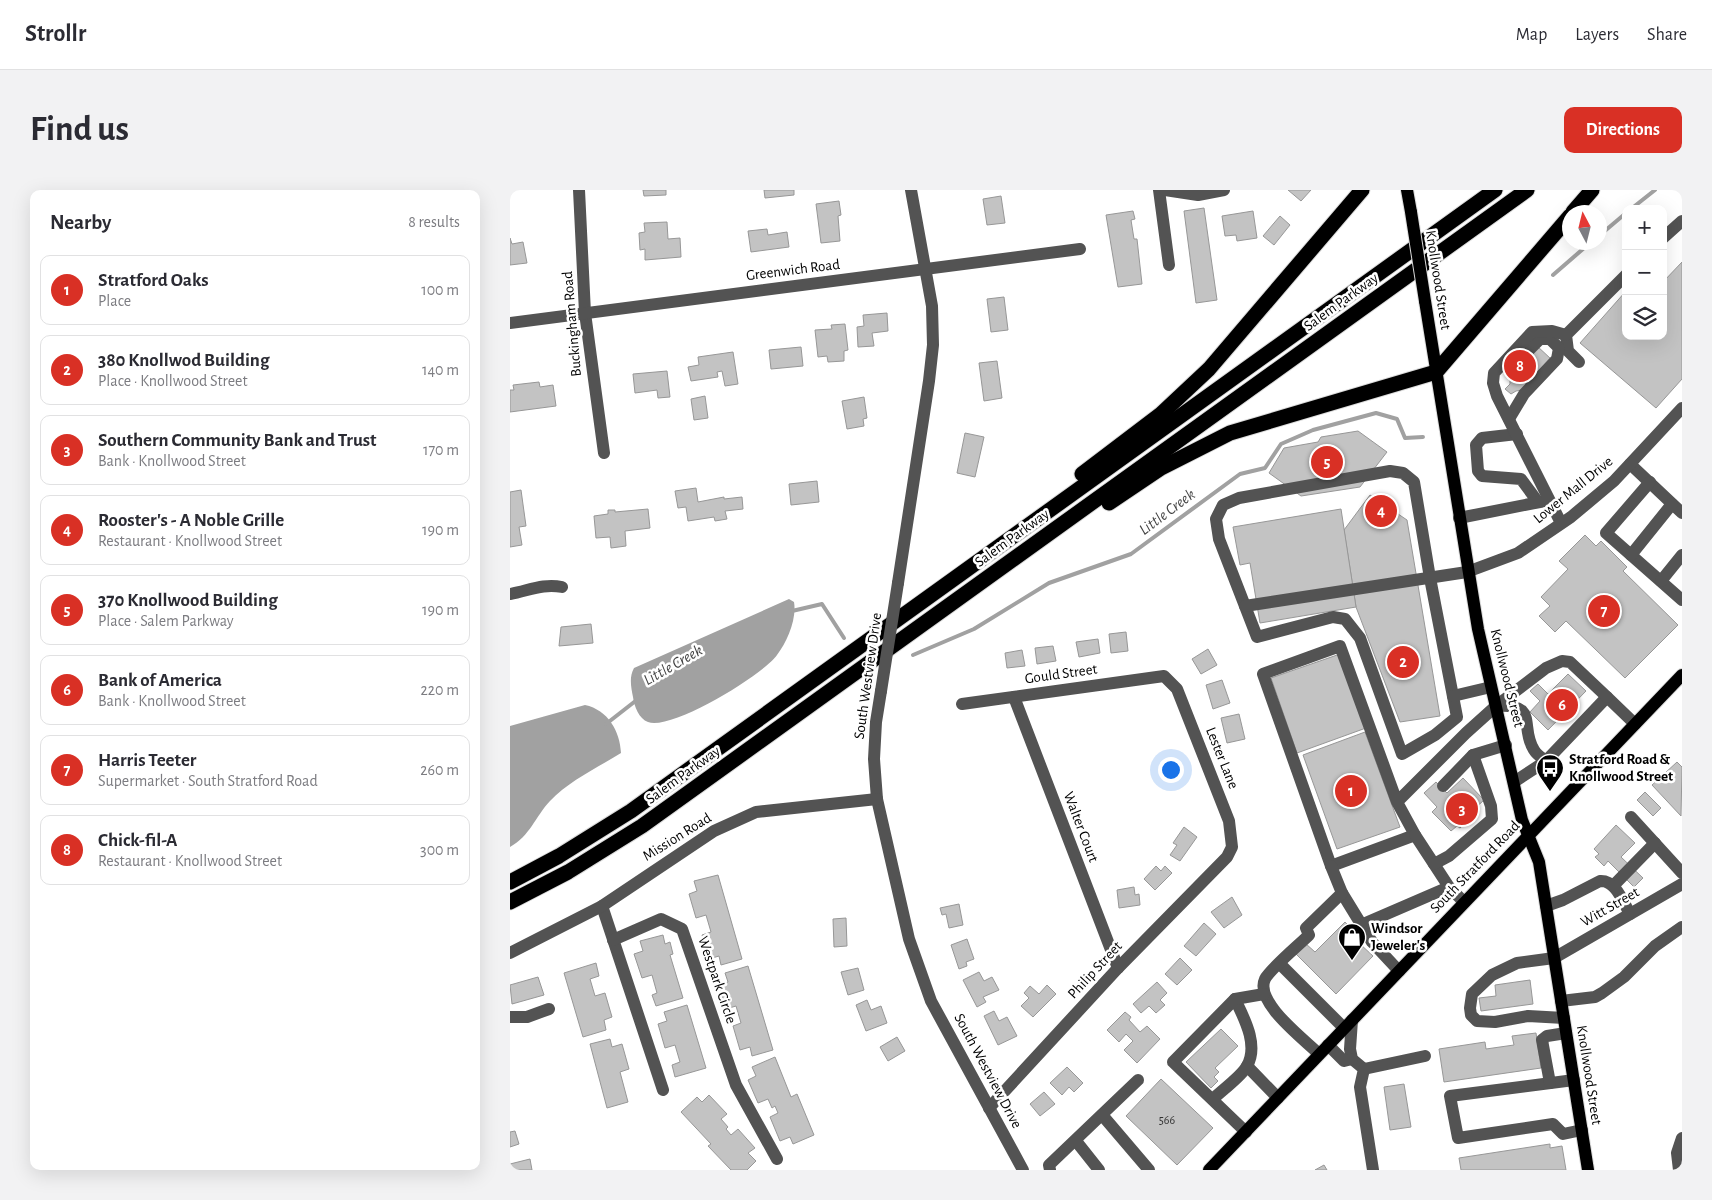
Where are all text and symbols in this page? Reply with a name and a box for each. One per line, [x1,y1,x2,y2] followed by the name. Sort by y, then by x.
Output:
[25,22,86,46] text: Strollr
[1516,26,1547,44] text: Map
[1575,26,1619,44] text: Layers
[1647,26,1687,44] text: Share
[1564,107,1682,153] button: Directions
[30,112,129,147] text: Find us
[1562,205,1607,250] north arrow
[1622,205,1667,340] map controls
[1622,205,1667,250] button: +
[50,212,111,233] text: Nearby
[408,214,460,230] text: 8 results
[1423,229,1453,331] street label: Knollwood Street
[1622,250,1667,295] button: −
[745,257,841,283] street label: Greenwich Road
[560,270,584,377] street label: Buckingham Road
[1301,270,1381,334] street label: Salem Parkway
[98,271,209,290] text: Stratford Oaks
[64,282,70,298] text: 1
[421,282,459,298] text: 100 m
[98,293,131,309] text: Place
[1622,295,1667,340] button: layers
[1504,347,1536,385] pin: 8
[98,351,269,370] text: 380 Knollwod Building
[63,362,71,378] text: 2
[422,362,459,378] text: 140 m
[98,373,248,389] text: Place · Knollwood Street
[98,431,377,450] text: Southern Community Bank and Trust
[64,442,70,458] text: 3
[423,442,459,458] text: 170 m
[1311,443,1343,481] pin: 5
[98,453,246,469] text: Bank · Knollwood Street
[1531,454,1615,526] street label: Lower Mall Drive
[1136,486,1198,538] water label: Little Creek
[1365,492,1397,530] pin: 4
[972,506,1052,570] street label: Salem Parkway
[98,511,284,530] text: Rooster's - A Noble Grille
[63,522,71,538] text: 4
[422,522,459,538] text: 190 m
[98,533,282,549] text: Restaurant · Knollwood Street
[98,591,278,610] text: 370 Knollwood Building
[1588,592,1620,630] pin: 7
[64,602,70,618] text: 5
[422,602,459,618] text: 190 m
[852,612,884,740] street label: South Westview Drive
[98,613,234,629] text: Place · Salem Parkway
[1488,627,1527,729] street label: Knollwood Street
[641,642,705,688] water label: Little Creek
[1387,643,1419,681] pin: 2
[1024,661,1098,687] street label: Gould Street
[98,671,222,690] text: Bank of America
[63,682,71,698] text: 6
[421,682,459,698] text: 220 m
[1546,686,1578,724] pin: 6
[98,693,246,709] text: Bank · Knollwood Street
[1203,725,1241,791] street label: Lester Lane
[643,743,723,807] street label: Salem Parkway
[98,751,196,770] text: Harris Teeter
[1569,752,1673,784] place label: Stratford Road & Knollwood Street
[1535,753,1565,792] bus stop icon: Stratford Road & Knollwood Street
[1158,757,1184,783] your location
[64,762,70,778] text: 7
[420,762,459,778] text: 260 m
[1335,772,1367,810] pin: 1
[98,773,318,789] text: Supermarket · South Stratford Road
[1061,790,1101,864] street label: Walter Court
[1446,790,1478,828] pin: 3
[640,810,714,864] street label: Mission Road
[1427,818,1523,916] street label: South Stratford Road
[98,831,177,850] text: Chick-fil-A
[63,842,71,858] text: 8
[420,842,459,858] text: 300 m
[98,853,282,869] text: Restaurant · Knollwood Street
[1578,884,1642,930] street label: Witt Street
[1371,921,1426,953] place label: Windsor Jeweler's
[1337,922,1367,961] shop icon: Windsor Jeweler's
[695,934,739,1026] street label: Westpark Circle
[1065,938,1125,1001] street label: Philip Street
[951,1011,1025,1131] street label: South Westview Drive
[1574,1024,1604,1126] street label: Knollwood Street
[1159,1114,1176,1126] house number: 566

